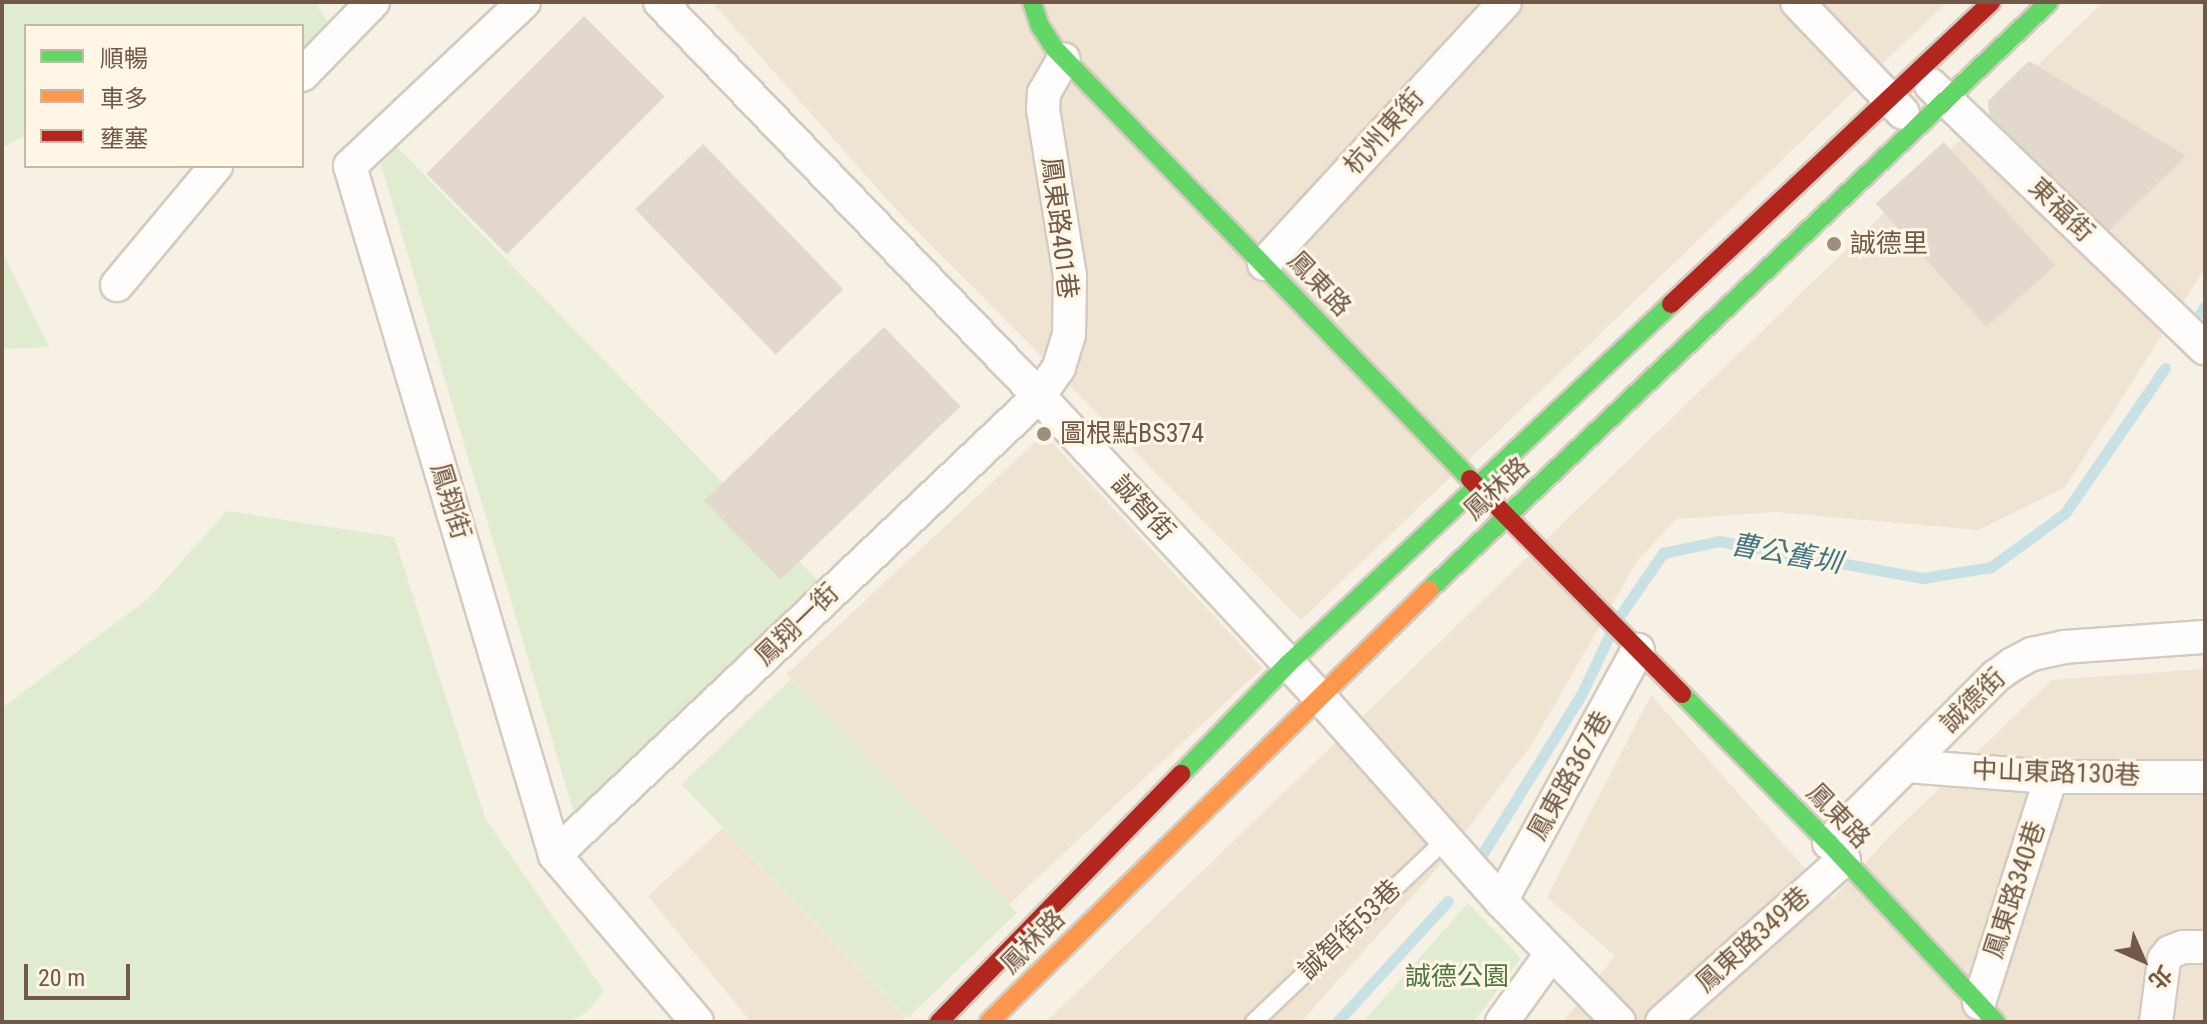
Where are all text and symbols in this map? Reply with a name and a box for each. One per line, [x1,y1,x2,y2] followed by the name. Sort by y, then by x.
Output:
[24,24,304,168] legend
[100,45,148,73] text: 順暢
[1338,83,1430,181] street label: 杭州東街
[100,85,148,113] text: 車多
[100,125,148,153] text: 壅塞
[1035,155,1083,301] street label: 鳳東路401巷
[2022,172,2100,248] street label: 東福街
[1850,228,1928,260] place label: 誠德里
[1825,235,1843,253] marker: 誠德里
[1281,245,1357,323] street label: 鳳東路
[1060,418,1204,450] place label: 圖根點BS374
[1035,425,1053,443] marker: 圖根點BS374
[1458,451,1536,527] street label: 鳳林路
[424,459,476,543] street label: 鳳翔街
[1105,469,1181,547] street label: 誠智街
[1728,528,1844,580] water label: 曹公舊圳
[749,578,845,672] street label: 鳳翔一街
[1934,663,2012,739] street label: 誠德街
[1522,706,1618,846] street label: 鳳東路367巷
[1971,754,2141,792] street label: 中山東路130巷
[1800,777,1876,855] street label: 鳳東路
[1978,817,2052,963] street label: 鳳東路340巷
[1293,874,1407,986] street label: 誠智街53巷
[1690,881,1816,999] street label: 鳳東路349巷
[994,903,1072,981] street label: 鳳林路
[2103,920,2183,1000] north arrow
[28,948,134,998] scale bar
[1405,961,1509,993] park label: 誠德公園
[2144,961,2177,994] text: 北
[38,964,85,992] text: 20 m

